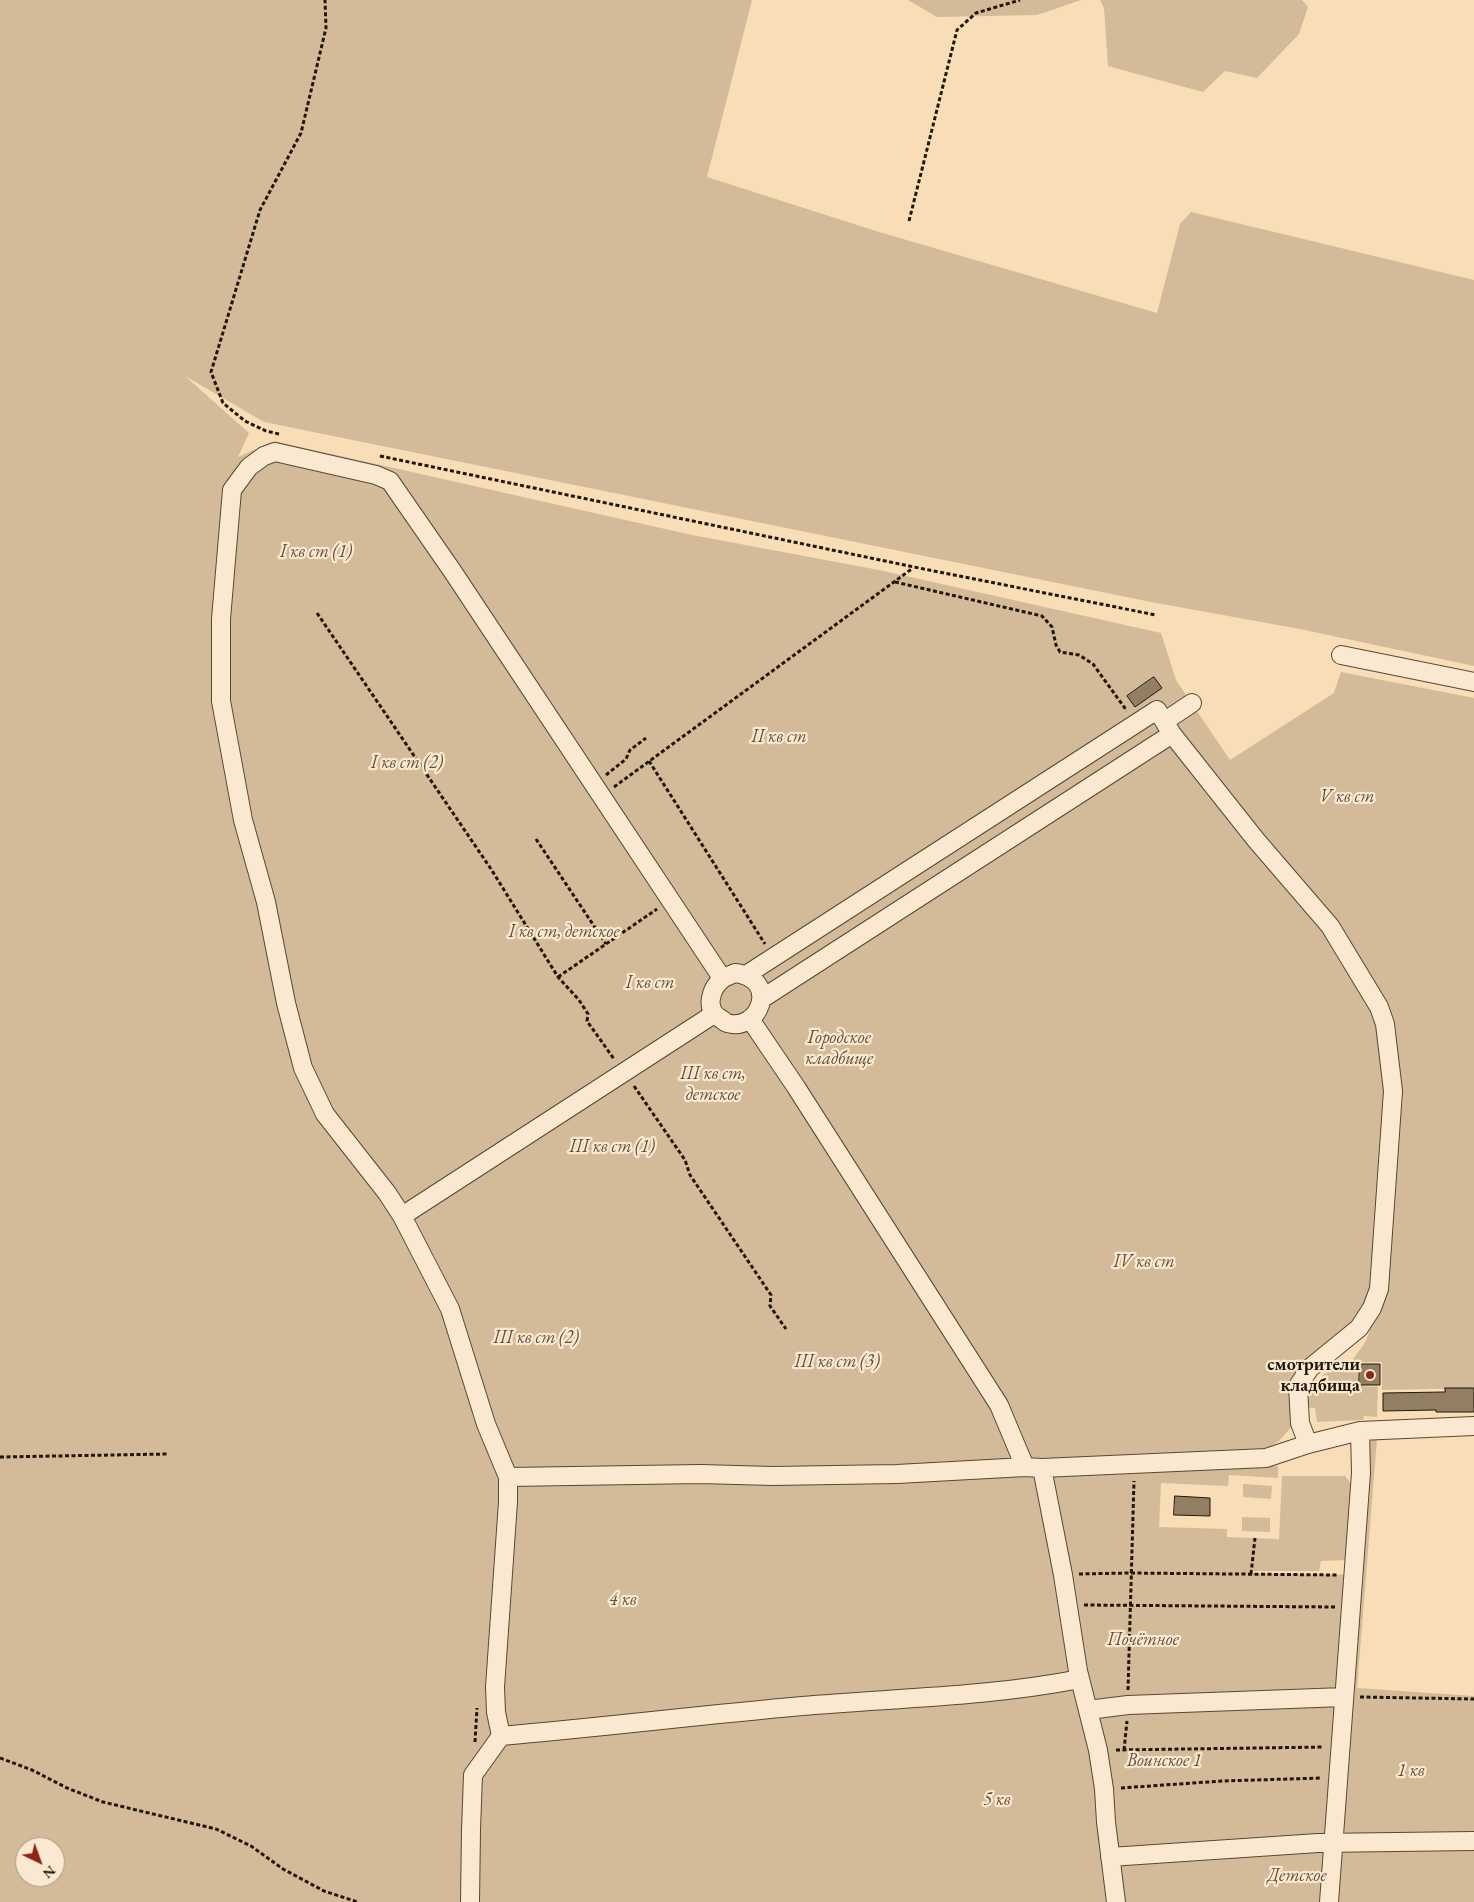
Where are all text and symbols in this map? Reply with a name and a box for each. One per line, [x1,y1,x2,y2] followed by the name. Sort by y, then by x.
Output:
[280,541,352,563] park label: I кв ст (1)
[751,726,807,748] park label: II кв ст
[371,752,443,774] park label: I кв ст (2)
[1320,786,1374,808] park label: V кв ст
[508,921,620,943] park label: I кв ст, детское
[625,972,675,994] park label: I кв ст
[805,1027,873,1070] park label: Городское кладбище
[680,1063,746,1106] park label: III кв ст, детское
[569,1136,655,1158] park label: III кв ст (1)
[1113,1251,1175,1273] park label: IV кв ст
[493,1327,579,1349] park label: III кв ст (2)
[794,1351,880,1373] park label: III кв ст (3)
[1267,1354,1360,1396] place label: смотрители кладбища
[1364,1369,1376,1381] marker: смотрители кладбища
[609,1589,637,1611] park label: 4 кв
[1107,1629,1179,1651] park label: Почётное
[1127,1750,1201,1772] park label: Воинское 1
[1397,1760,1425,1782] park label: 1 кв
[983,1789,1011,1811] park label: 5 кв
[15,1837,65,1887] north arrow
[39,1862,60,1883] text: N
[1267,1865,1327,1887] park label: Детское

